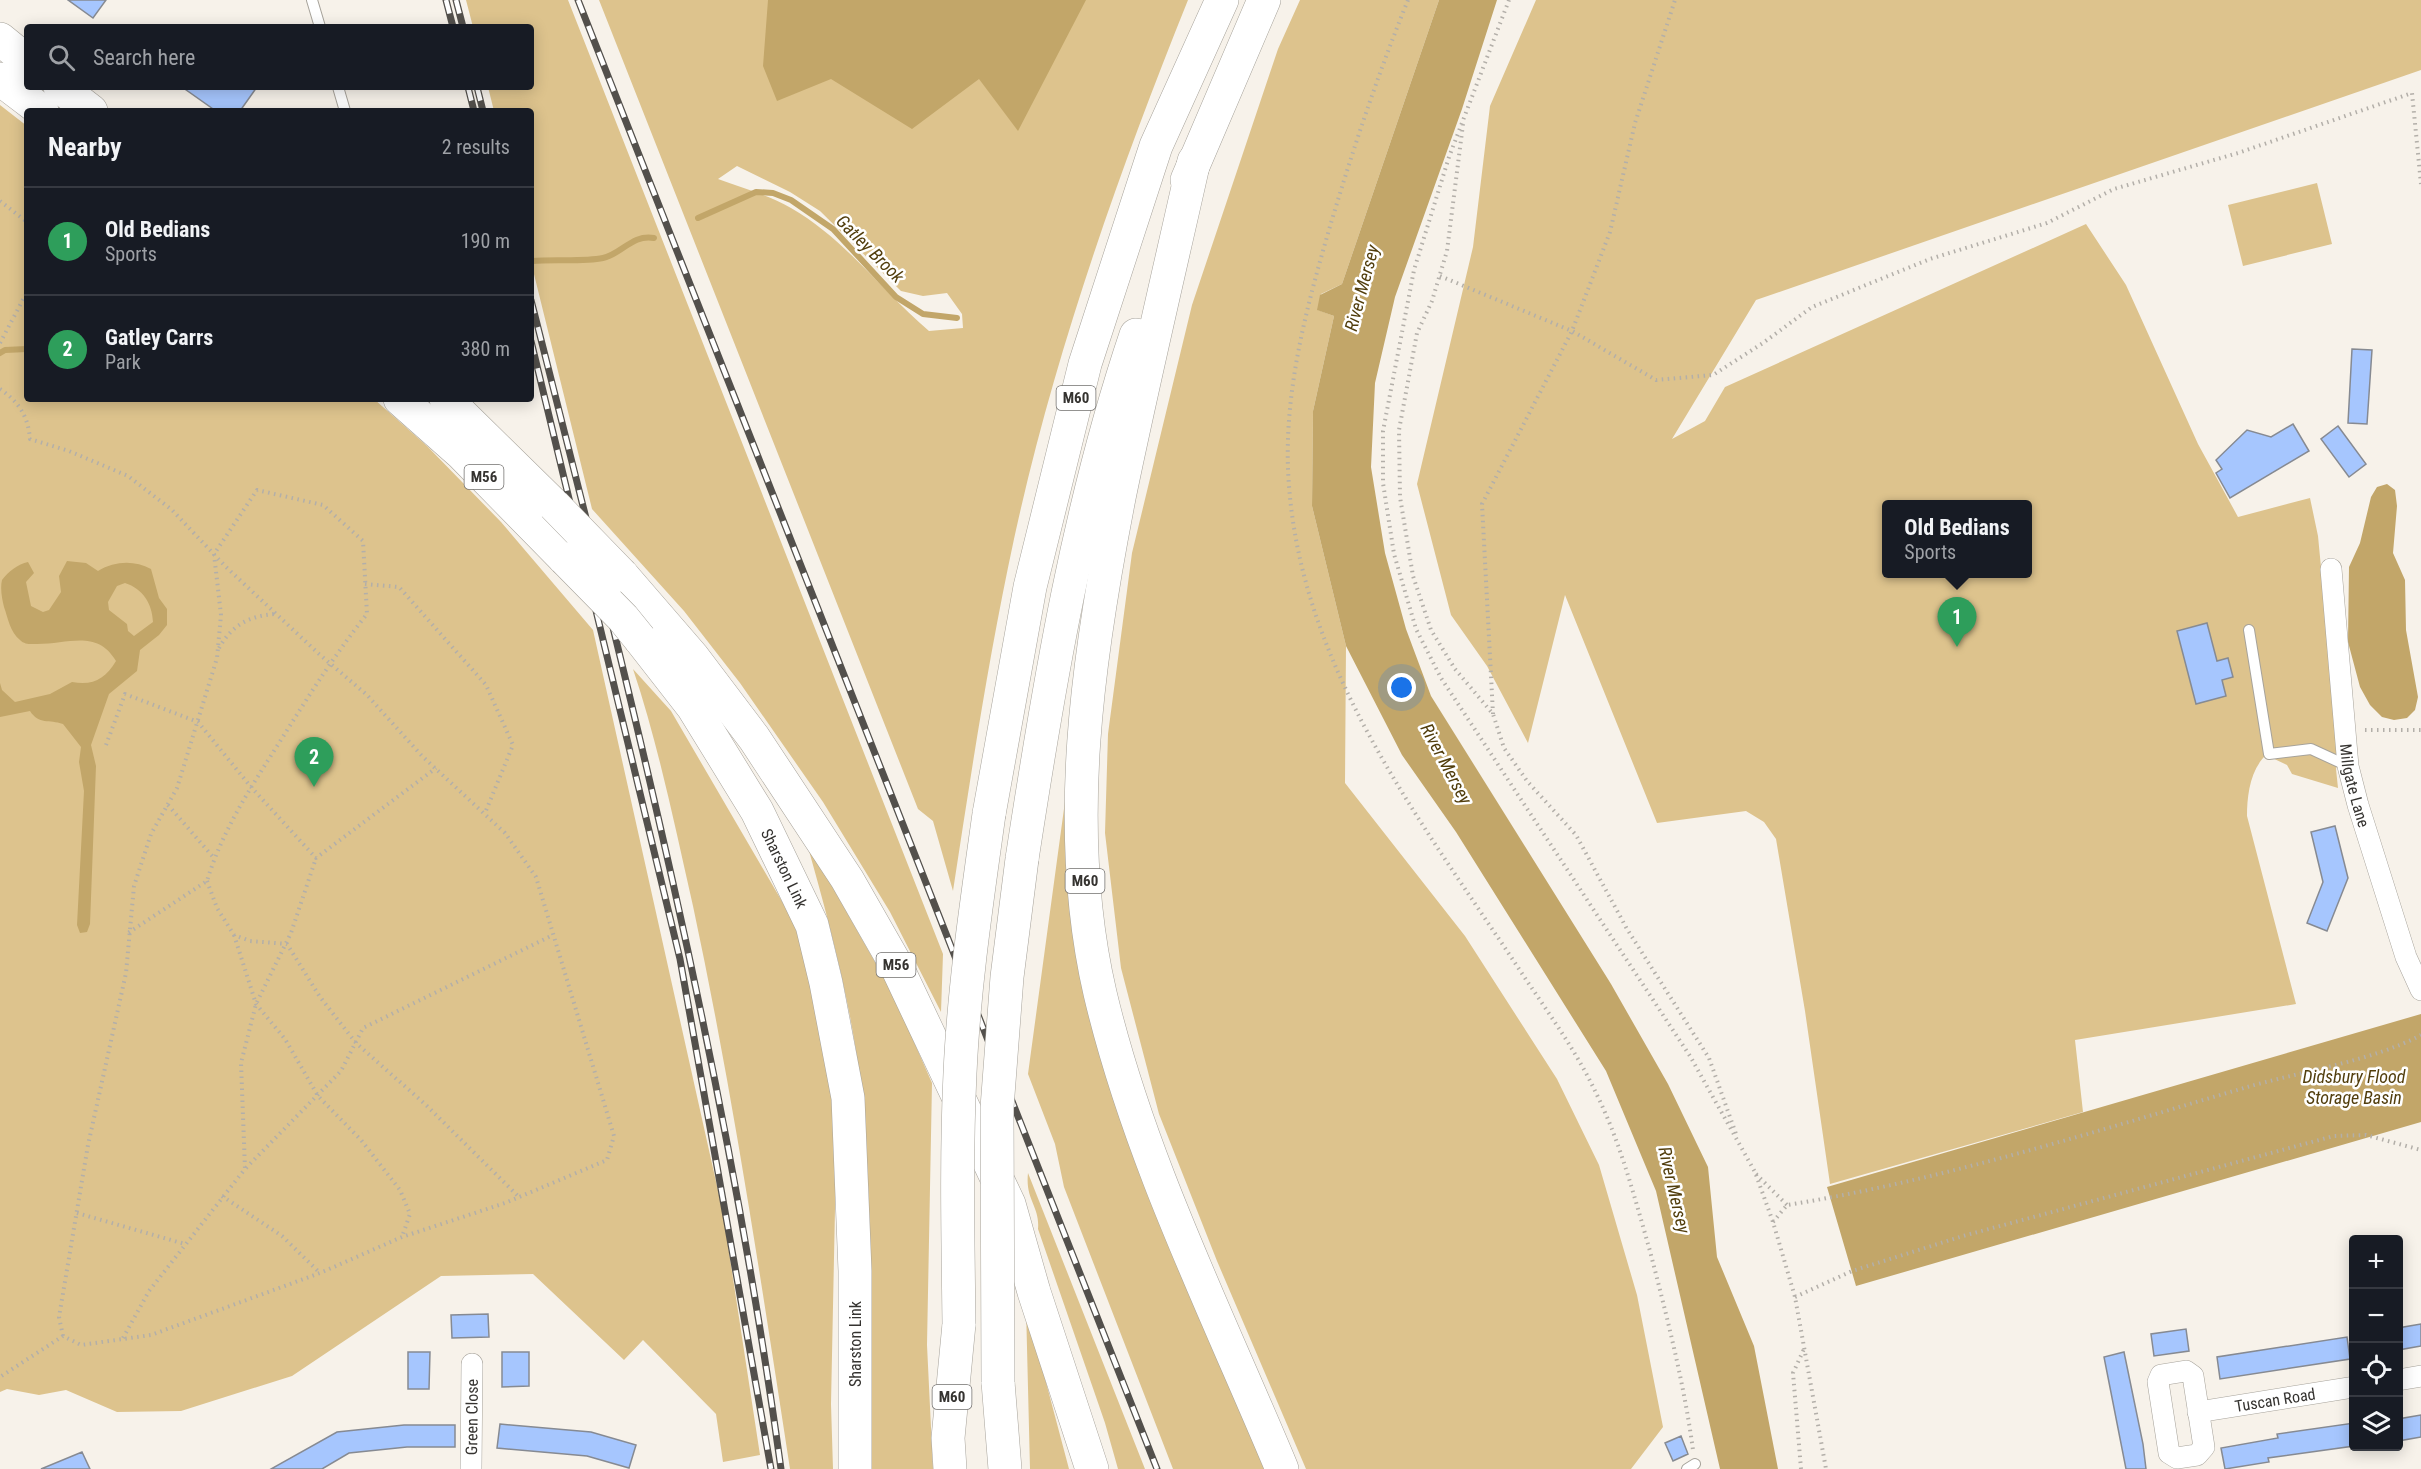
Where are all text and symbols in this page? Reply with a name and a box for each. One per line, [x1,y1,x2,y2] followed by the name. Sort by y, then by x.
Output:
[24,24,534,90] search box
[45,41,78,74] icon: search
[93,45,195,70] text: Search here
[48,132,122,162] text: Nearby
[442,135,510,159] text: 2 results
[832,210,909,288] water label: Gatley Brook
[105,217,210,242] text: Old Bedians
[62,229,73,253] text: 1
[461,229,510,253] text: 190 m
[105,242,157,266] text: Sports
[1340,242,1383,333] water label: River Mersey
[105,325,213,350] text: Gatley Carrs
[62,337,73,361] text: 2
[461,337,510,361] text: 380 m
[105,350,141,374] text: Park
[1056,386,1096,410] road number: M60
[464,465,504,489] road number: M56
[1882,500,2032,578] popup
[1904,515,2010,540] text: Old Bedians
[1904,540,1956,564] text: Sports
[1938,598,1976,647] pin: 1
[1387,673,1416,702] your location
[1416,720,1477,808] water label: River Mersey
[294,738,334,787] pin: 2
[2336,743,2373,830] street label: Millgate Lane
[757,826,812,912] street label: Sharston Link
[1066,869,1104,893] road number: M60
[876,953,916,977] road number: M56
[2302,1066,2406,1108] water label: Didsbury Flood Storage Basin
[1654,1145,1695,1236] water label: River Mersey
[2349,1235,2403,1451] map controls
[2349,1235,2403,1289] button: +
[2349,1289,2403,1343] button: −
[846,1300,865,1387] street label: Sharston Link
[2349,1343,2403,1397] button: locate
[462,1379,482,1455] street label: Green Close
[2233,1384,2317,1416] street label: Tuscan Road
[932,1385,972,1409] road number: M60
[2349,1397,2403,1451] button: layers

